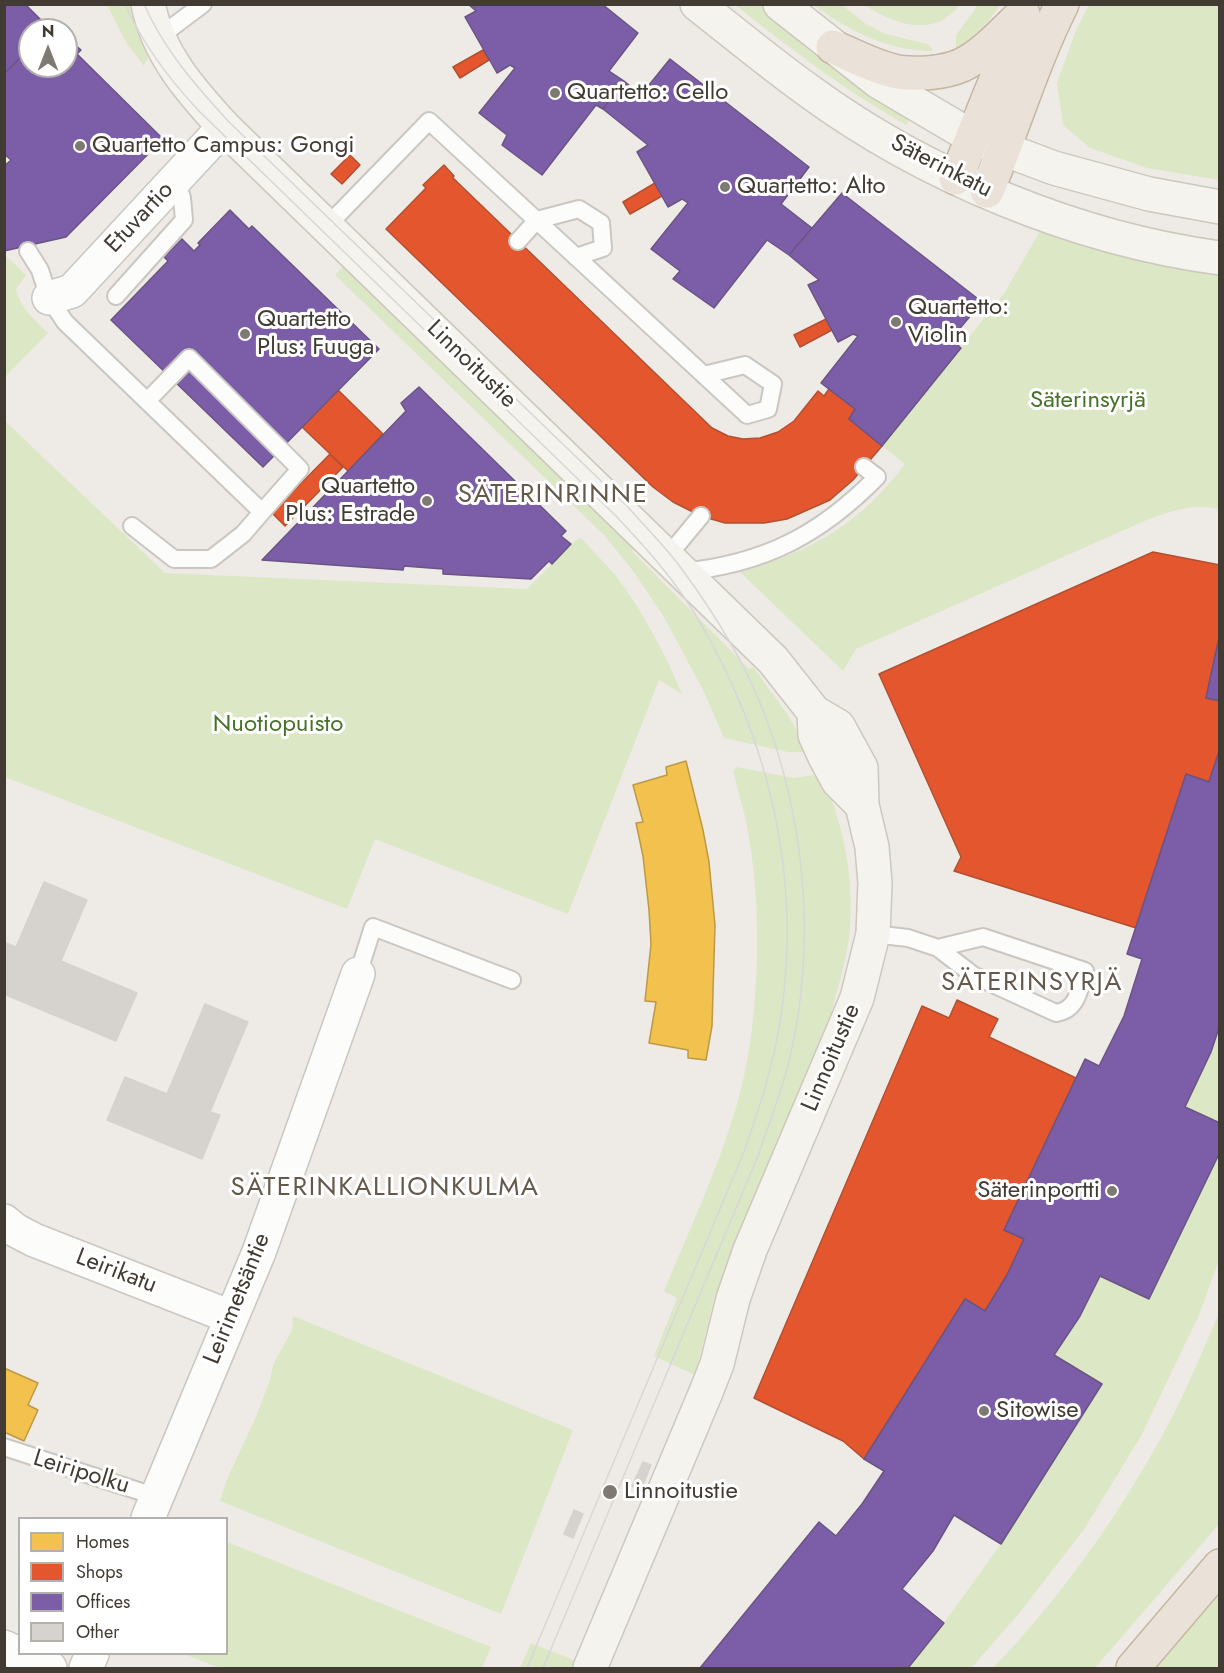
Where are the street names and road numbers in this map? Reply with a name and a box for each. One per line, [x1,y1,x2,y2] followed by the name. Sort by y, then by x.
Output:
[885,129,997,205] street label: Säterinkatu
[100,176,180,260] street label: Etuvartio
[420,315,522,415] street label: Linnoitustie
[796,1000,868,1116] street label: Linnoitustie
[199,1229,277,1369] street label: Leirimetsäntie
[71,1243,161,1301] street label: Leirikatu
[29,1445,133,1501] street label: Leiripolku

